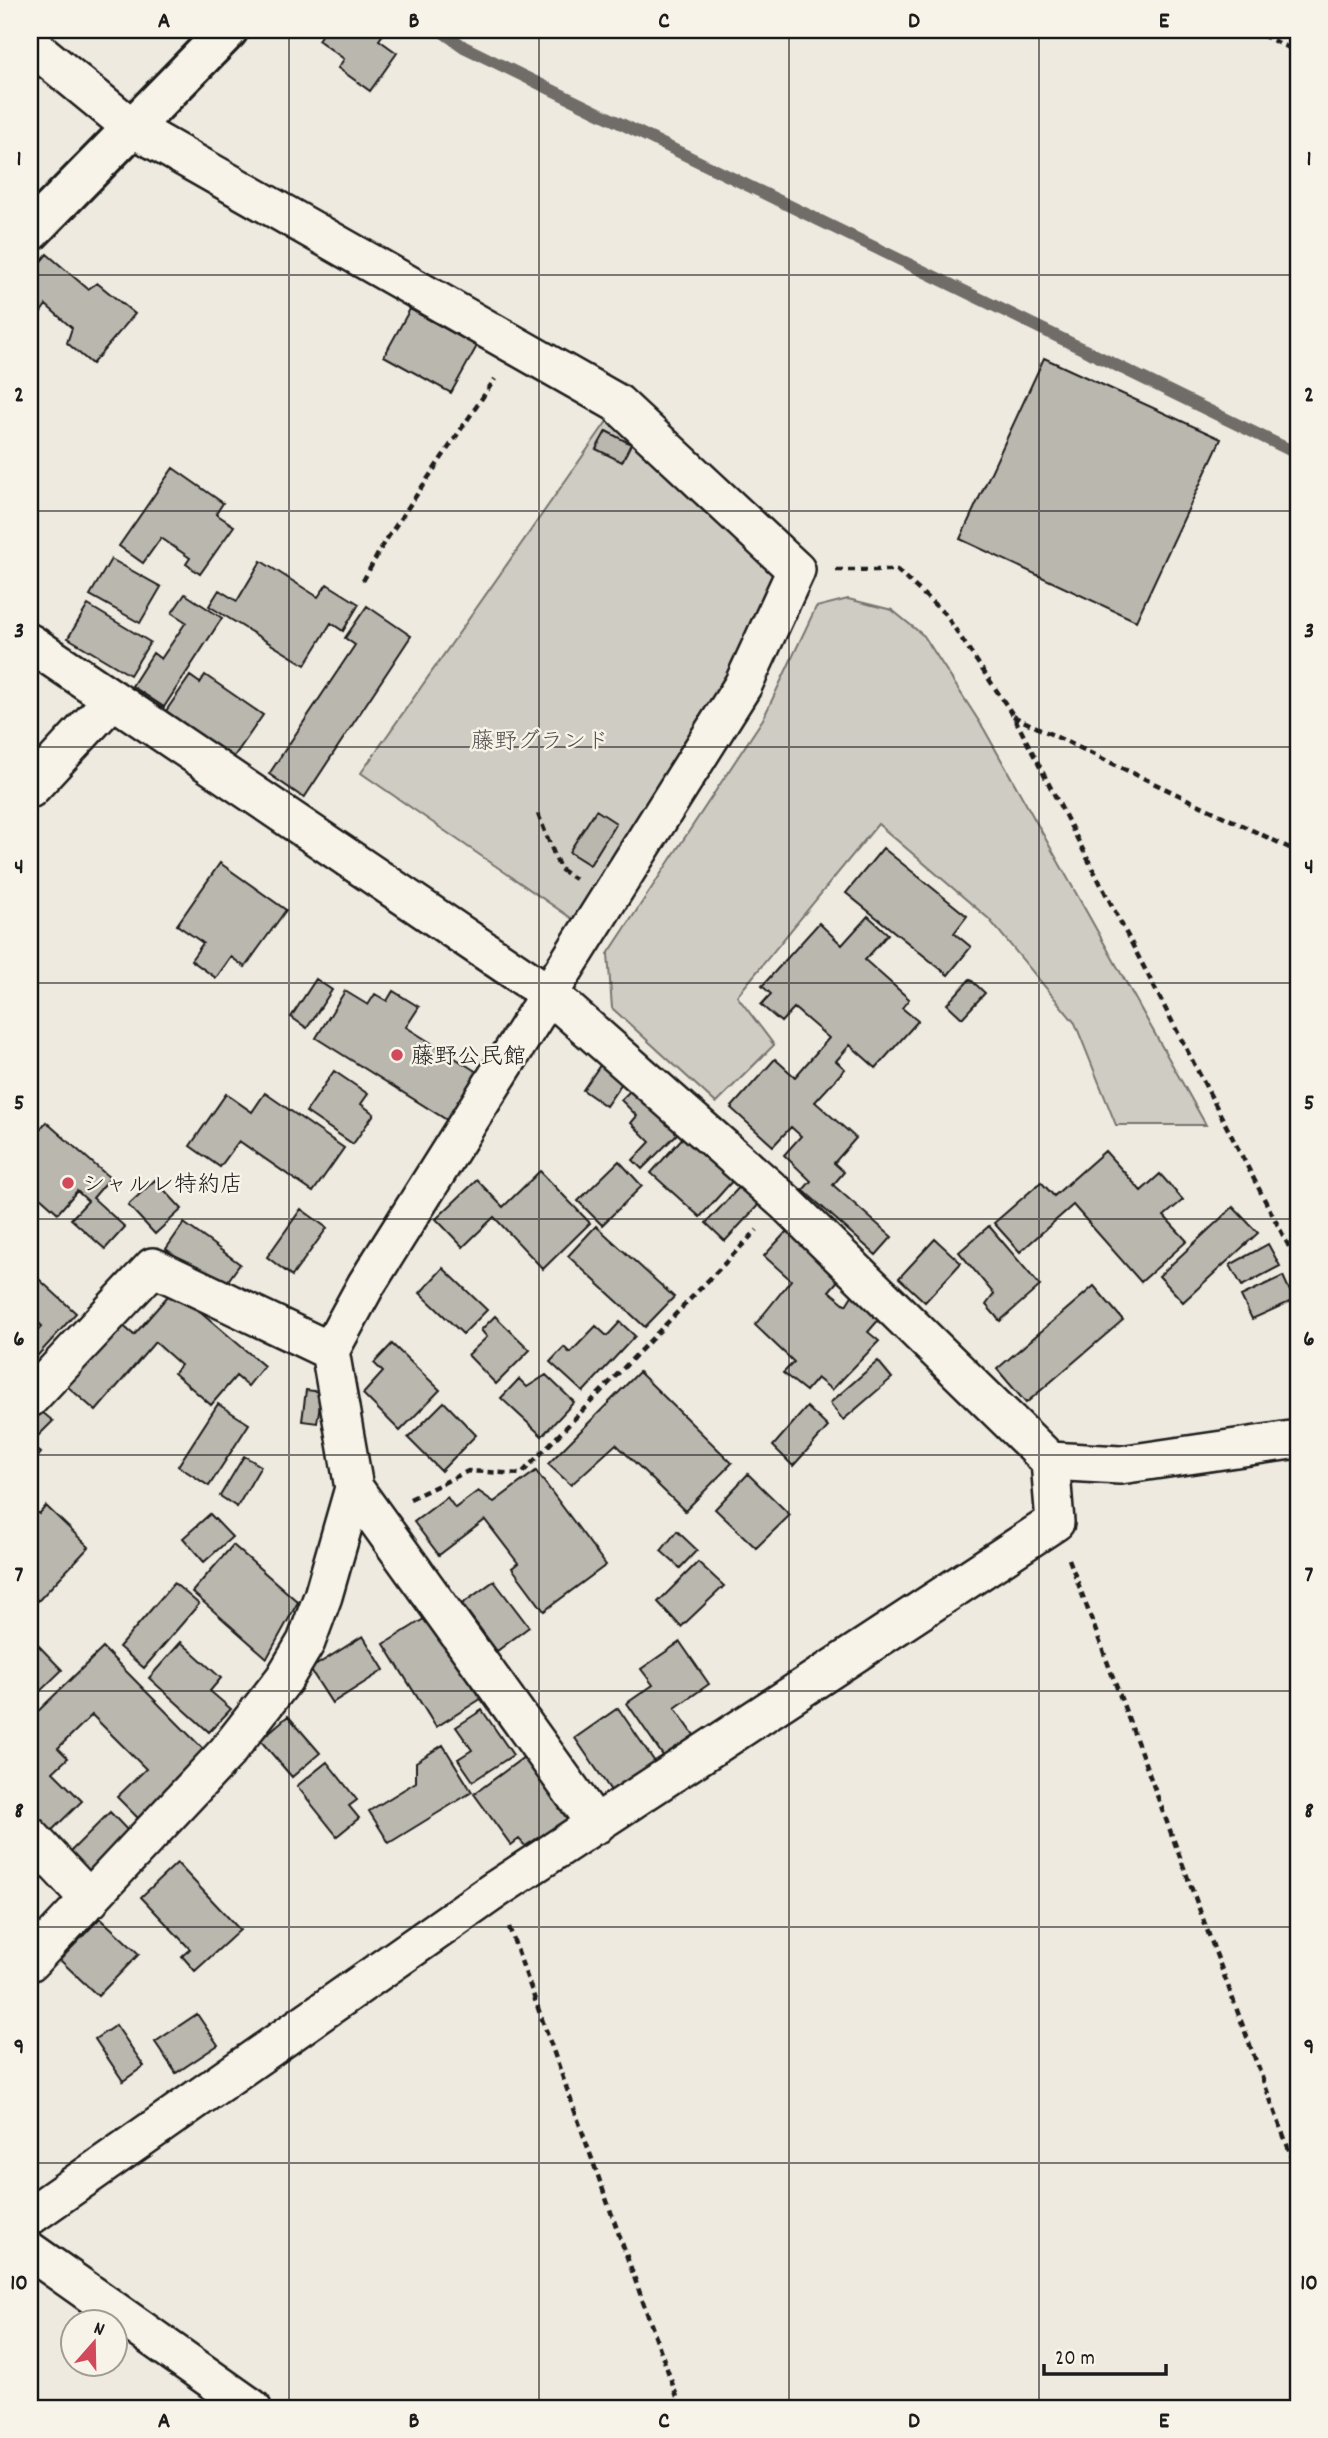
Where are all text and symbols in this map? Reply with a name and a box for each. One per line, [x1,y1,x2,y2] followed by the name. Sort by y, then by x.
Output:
[158,6,170,39] text: A
[409,6,420,39] text: B
[658,6,670,39] text: C
[908,6,920,39] text: D
[1159,6,1170,39] text: E
[16,144,22,177] text: 1
[1306,144,1312,177] text: 1
[14,380,24,413] text: 2
[1304,380,1314,413] text: 2
[14,616,24,649] text: 3
[1304,616,1314,649] text: 3
[471,727,609,760] park label: 藤野グランド
[14,852,24,885] text: 4
[1304,852,1314,885] text: 4
[411,1042,526,1075] place label: 藤野公民館
[389,1047,405,1063] marker: 藤野公民館
[14,1088,24,1121] text: 5
[1304,1088,1314,1121] text: 5
[82,1170,243,1203] place label: シャルレ特約店
[60,1175,76,1191] marker: シャルレ特約店
[13,1324,25,1357] text: 6
[1303,1324,1315,1357] text: 6
[15,1560,24,1593] text: 7
[1305,1560,1314,1593] text: 7
[14,1796,24,1829] text: 8
[1304,1796,1314,1829] text: 8
[14,2032,24,2065] text: 9
[1304,2032,1314,2065] text: 9
[10,2268,28,2301] text: 10
[1300,2268,1318,2301] text: 10
[60,2308,130,2378] north arrow
[90,2316,108,2345] text: N
[1044,2333,1167,2377] scale bar
[1055,2345,1095,2375] text: 20 m
[158,2406,170,2438] text: A
[409,2406,420,2438] text: B
[658,2406,670,2438] text: C
[908,2406,920,2438] text: D
[1159,2406,1170,2438] text: E

